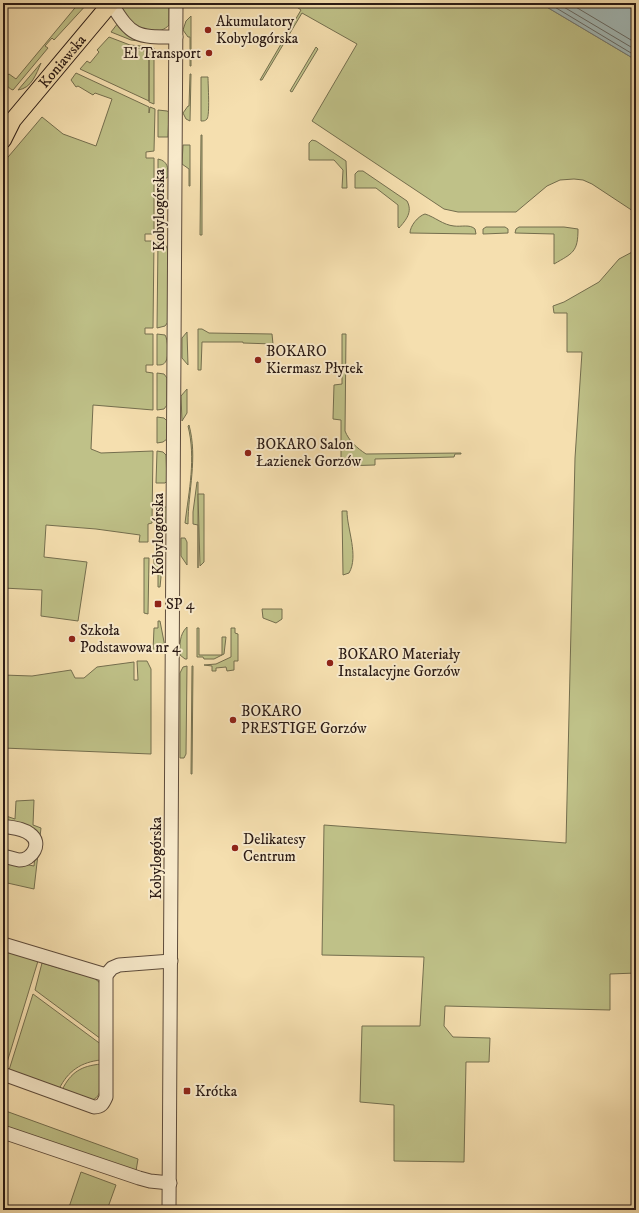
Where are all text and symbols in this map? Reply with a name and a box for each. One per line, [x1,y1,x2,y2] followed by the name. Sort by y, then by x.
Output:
[216,12,299,48] place label: Akumulatory Kobylogórska
[203,25,213,35] marker: Akumulatory Kobylogórska
[35,30,91,92] street label: Koniawska
[123,44,201,63] place label: El Transport
[204,48,214,58] marker: El Transport
[150,168,169,251] street label: Kobylogórska
[266,342,364,378] place label: BOKARO Kiermasz Płytek
[253,355,263,365] marker: BOKARO Kiermasz Płytek
[256,435,362,471] place label: BOKARO Salon Łazienek Gorzów
[243,448,253,458] marker: BOKARO Salon Łazienek Gorzów
[149,492,168,575] street label: Kobylogórska
[166,595,195,614] place label: SP 4
[153,599,163,609] marker: SP 4
[80,621,181,657] place label: Szkoła Podstawowa nr 4
[67,634,77,644] marker: Szkoła Podstawowa nr 4
[338,645,461,681] place label: BOKARO Materiały Instalacyjne Gorzów
[325,658,335,668] marker: BOKARO Materiały Instalacyjne Gorzów
[241,702,367,738] place label: BOKARO PRESTIGE Gorzów
[228,715,238,725] marker: BOKARO PRESTIGE Gorzów
[147,816,166,899] street label: Kobylogórska
[243,830,307,866] place label: Delikatesy Centrum
[230,843,240,853] marker: Delikatesy Centrum
[195,1082,238,1101] place label: Krótka
[182,1086,192,1096] marker: Krótka

